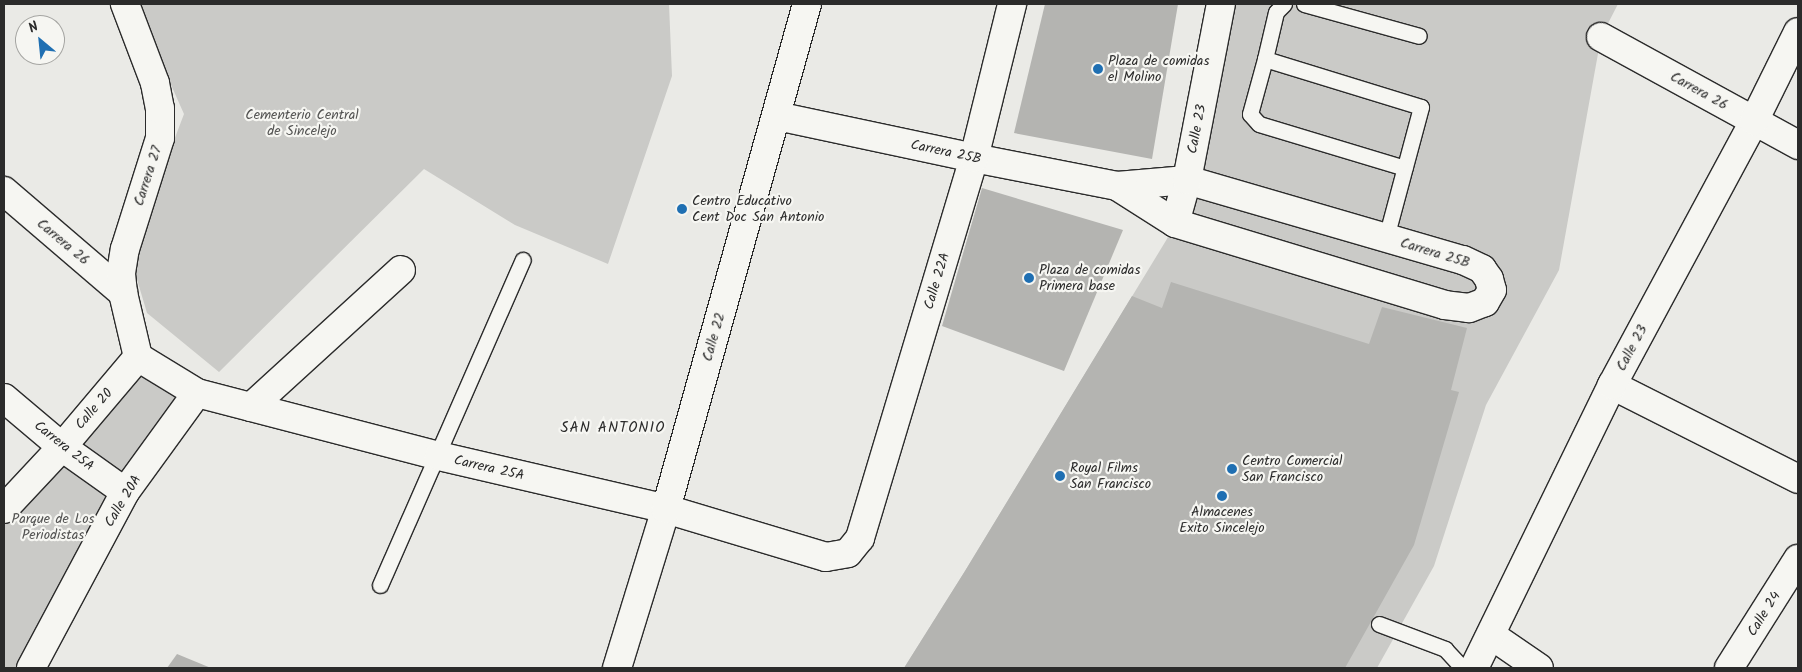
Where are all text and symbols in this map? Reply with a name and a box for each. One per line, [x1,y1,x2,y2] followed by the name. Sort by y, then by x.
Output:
[15,15,65,65] north arrow
[24,16,42,39] text: N
[1108,53,1209,85] place label: Plaza de comidas el Molino
[1092,63,1104,75] marker: Plaza de comidas el Molino
[1667,68,1731,114] street label: Carrera 26
[1184,103,1210,155] street label: Calle 23
[245,107,359,140] park label: Cementerio Central de Sincelejo
[909,136,983,168] street label: Carrera 25B
[130,144,166,208] street label: Carrera 27
[692,193,824,226] place label: Centro Educativo Cent Doc San Antonio
[676,203,688,215] marker: Centro Educativo Cent Doc San Antonio
[33,215,93,269] street label: Carrera 26
[1398,234,1472,272] street label: Carrera 25B
[920,251,954,311] street label: Calle 22A
[1039,262,1140,294] place label: Plaza de comidas Primera base
[1023,272,1035,284] marker: Plaza de comidas Primera base
[699,311,729,363] street label: Calle 22
[1613,322,1651,374] street label: Calle 23
[72,385,116,433] street label: Calle 20
[31,417,97,475] street label: Carrera 25A
[559,420,667,438] district label: SAN ANTONIO
[452,452,526,484] street label: Carrera 25A
[1242,453,1343,486] place label: Centro Comercial San Francisco
[1070,460,1151,492] place label: Royal Films San Francisco
[1226,463,1238,475] marker: Centro Comercial San Francisco
[1054,470,1066,482] marker: Royal Films San Francisco
[101,472,145,530] street label: Calle 20A
[1216,490,1228,502] marker: Almacenes Exito Sincelejo
[1179,504,1265,536] place label: Almacenes Exito Sincelejo
[12,511,94,544] park label: Parque de Los Periodistas
[1744,589,1784,639] street label: Calle 24

